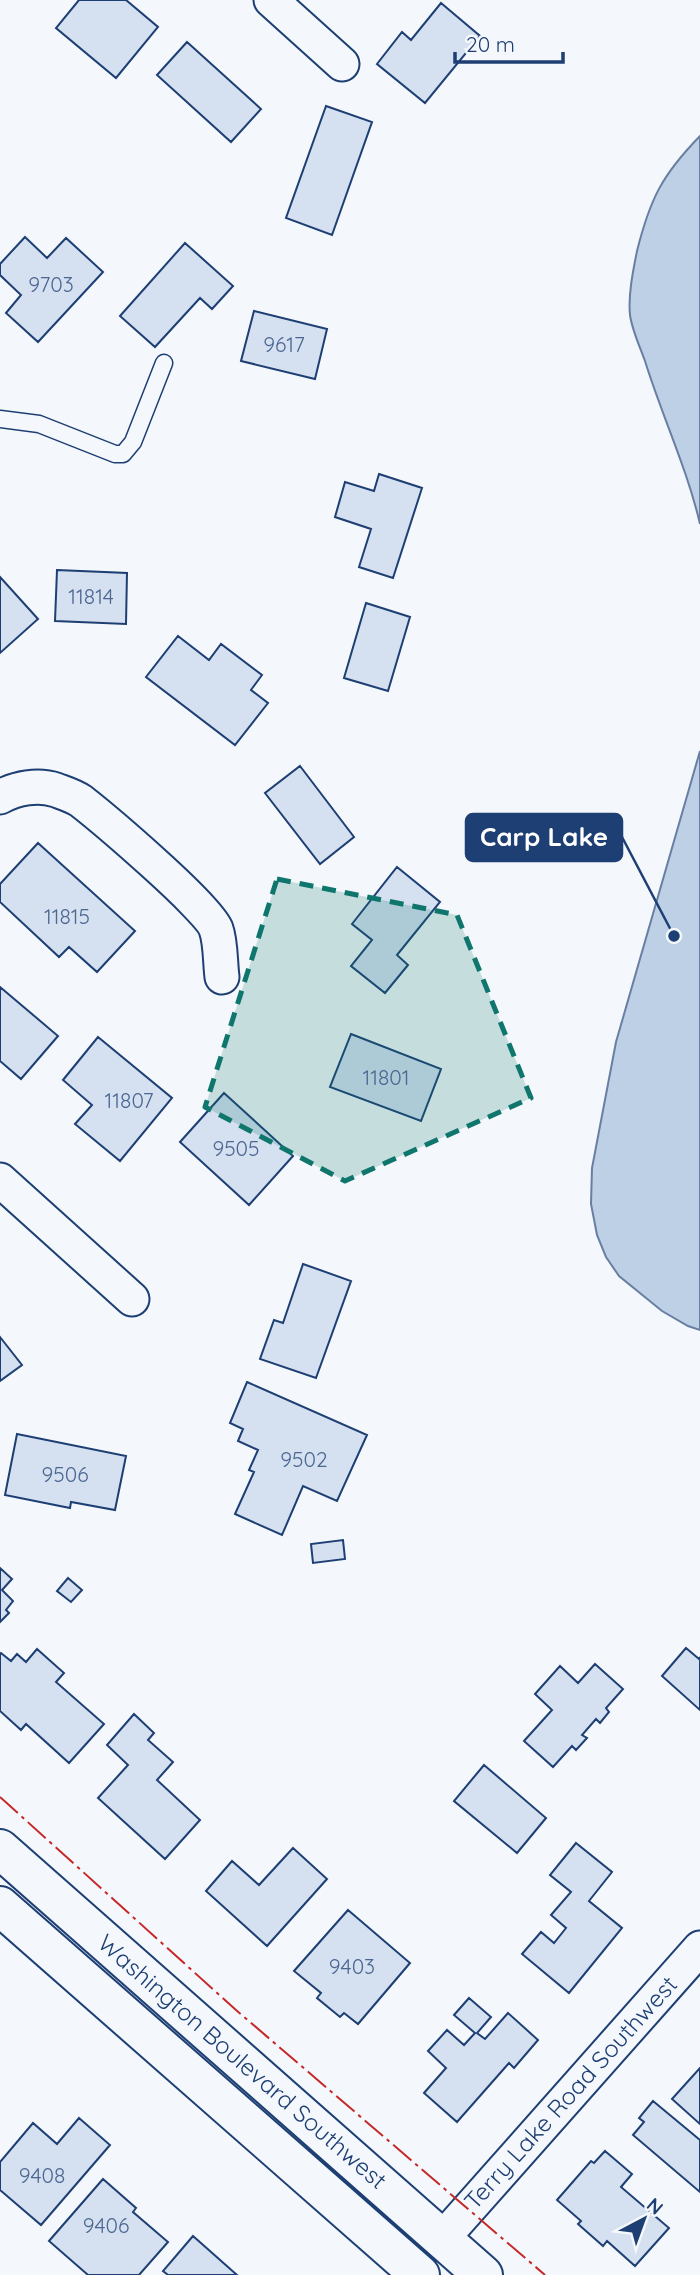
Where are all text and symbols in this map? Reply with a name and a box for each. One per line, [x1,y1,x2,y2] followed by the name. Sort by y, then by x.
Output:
[455,21,564,65] scale bar
[466,31,515,57] text: 20 m
[28,271,74,297] house number: 9703
[263,331,305,357] house number: 9617
[68,583,114,609] house number: 11814
[466,814,622,861] callout: Carp Lake
[480,820,608,853] text: Carp Lake
[44,903,90,929] house number: 11815
[362,1064,410,1090] house number: 11801
[105,1087,154,1113] house number: 11807
[212,1135,260,1161] house number: 9505
[280,1446,328,1472] house number: 9502
[42,1461,88,1487] house number: 9506
[92,1928,393,2195] street label: Washington Boulevard Southwest
[329,1953,375,1979] house number: 9403
[457,1969,683,2215] street label: Terry Lake Road Southwest
[19,2162,65,2188] house number: 9408
[609,2184,679,2254] north arrow
[642,2193,668,2220] text: N
[83,2212,129,2238] house number: 9406

